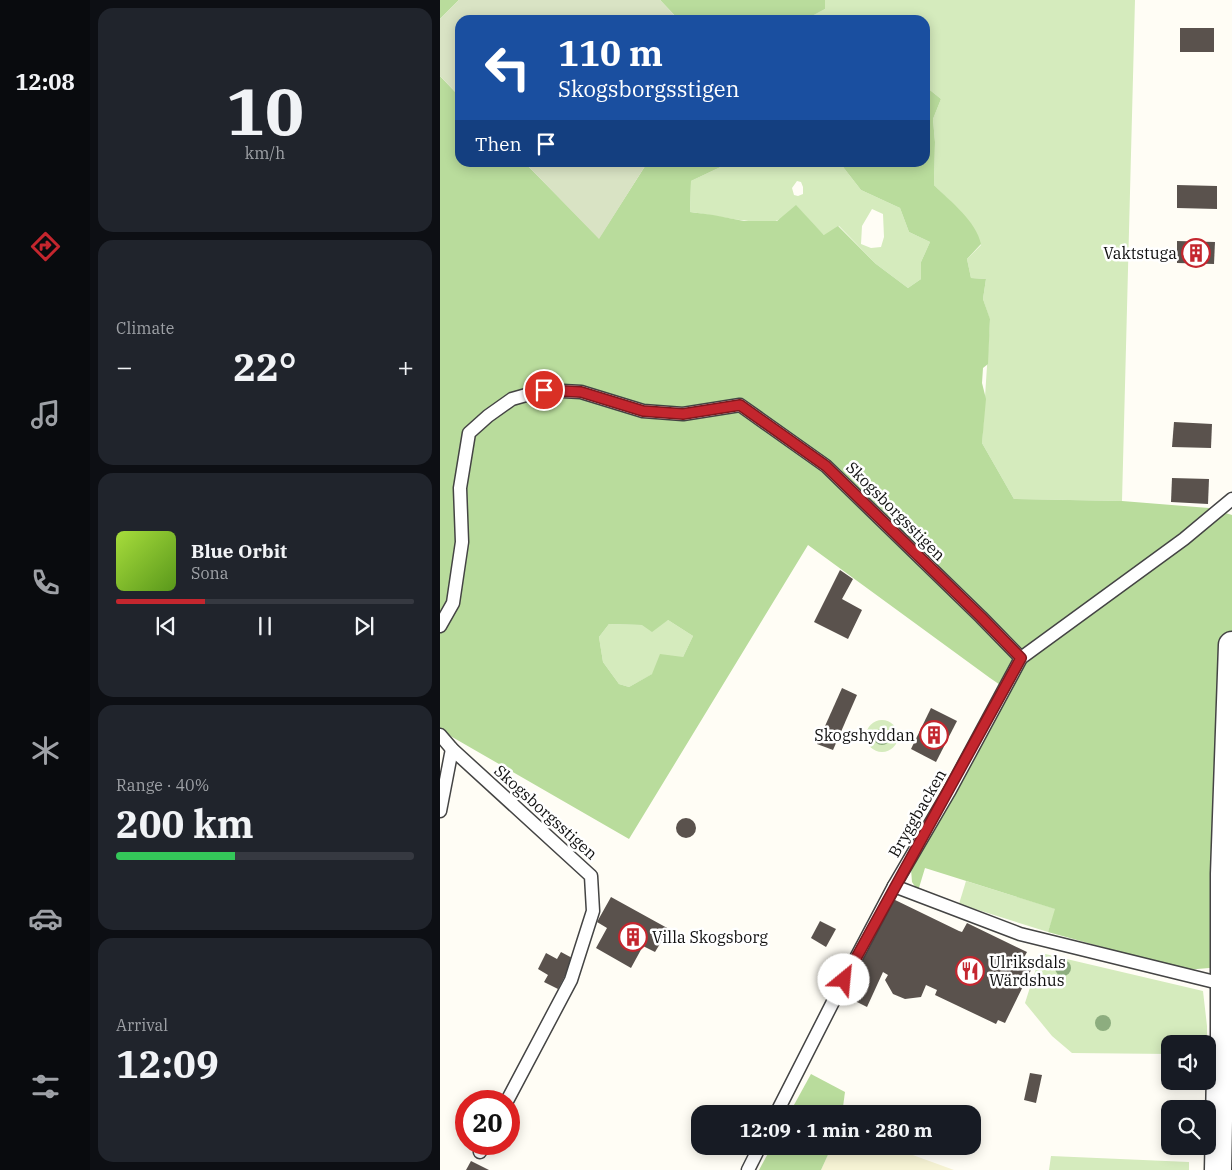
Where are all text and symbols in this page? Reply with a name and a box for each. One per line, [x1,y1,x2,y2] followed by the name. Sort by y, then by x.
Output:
[558,30,663,76] text: 110 m
[475,35,540,100] icon: left
[15,67,75,96] text: 12:08
[226,68,304,153] text: 10
[558,74,740,103] text: Skogsborgsstigen
[532,130,560,158] icon: arrive
[475,132,522,156] text: Then
[245,143,285,163] text: km/h
[28,229,63,264] icon: directions
[1181,238,1211,268] building icon: Vaktstuga
[1103,243,1177,263] place label: Vaktstuga
[116,318,174,338] text: Climate
[233,342,297,391] text: 22°
[116,348,133,385] text: −
[397,348,414,385] text: +
[523,369,565,411] pin
[530,376,558,404] icon: arrive
[28,397,63,432] icon: music
[842,457,950,565] street label: Skogsborgsstigen
[191,539,287,563] text: Blue Orbit
[191,563,228,583] text: Sona
[28,565,63,600] icon: phone
[152,612,180,640] icon: previous
[251,612,279,640] icon: pause
[350,612,378,640] icon: next
[919,720,949,750] building icon: Skogshyddan
[814,725,915,745] place label: Skogshyddan
[28,733,63,768] icon: climate
[490,760,602,864] street label: Skogsborgsstigen
[884,765,950,861] street label: Bryggbacken
[116,775,209,795] text: Range · 40%
[116,799,254,848] text: 200 km
[28,901,63,936] icon: car
[618,922,648,952] building icon: Villa Skogsborg
[652,927,768,947] place label: Villa Skogsborg
[989,952,1066,990] place label: Ulriksdals Wärdshus
[817,953,869,1005] position arrow
[955,956,985,986] restaurant icon: Ulriksdals Wärdshus
[116,1015,168,1035] text: Arrival
[1161,1035,1216,1155] map controls
[1161,1035,1216,1090] button: sound
[116,1039,219,1088] text: 12:09
[28,1069,63,1104] icon: filters
[455,1090,520,1155] speed limit sign: 20
[1161,1100,1216,1155] button: search
[740,1118,932,1142] text: 12:09 · 1 min · 280 m

